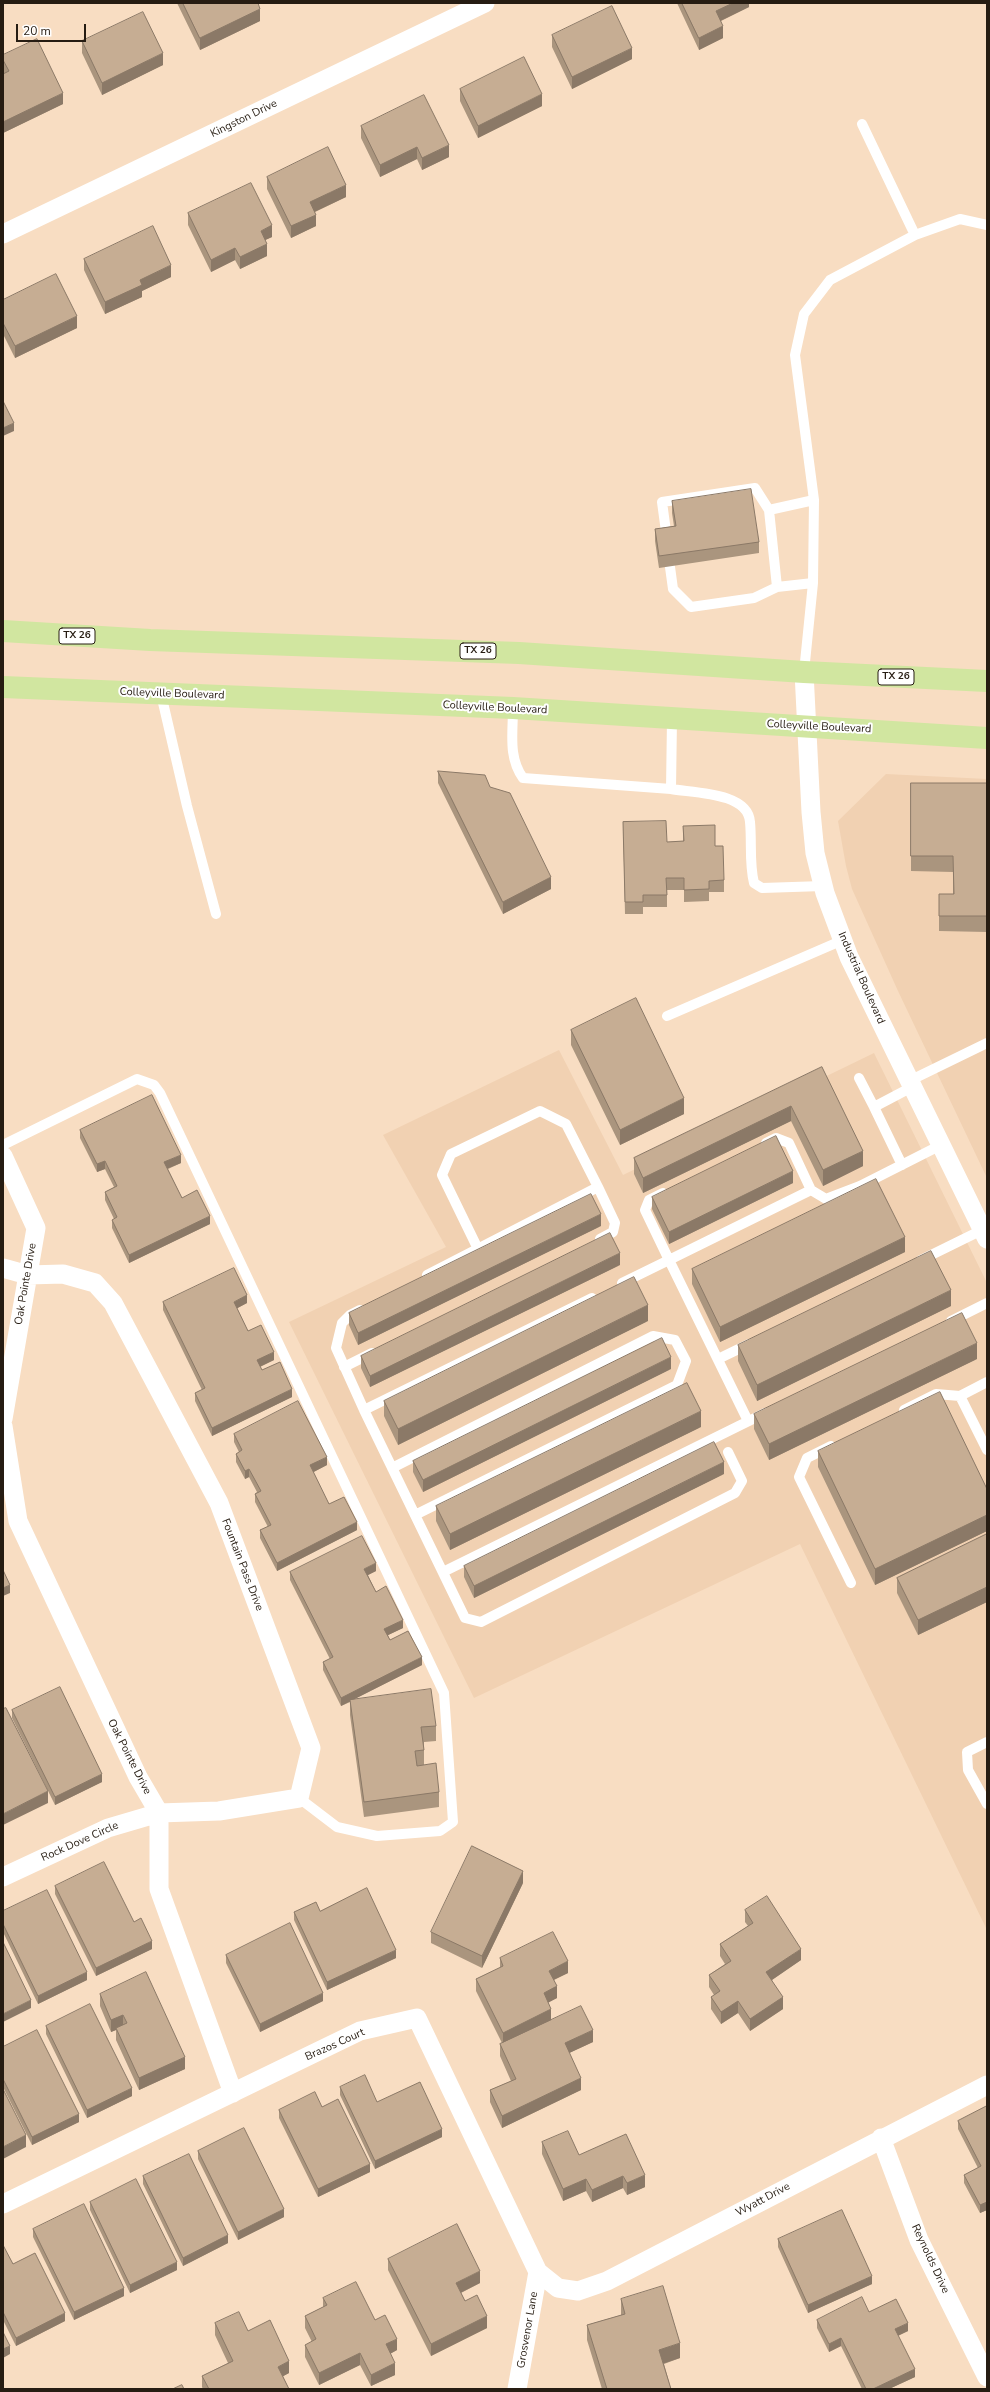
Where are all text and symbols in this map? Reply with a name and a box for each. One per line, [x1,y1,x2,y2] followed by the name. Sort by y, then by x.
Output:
[18,16,88,42] scale bar
[23,23,51,39] text: 20 m
[209,97,279,141] street label: Kingston Drive
[59,628,95,644] road number: TX 26
[460,643,496,659] road number: TX 26
[878,669,914,685] road number: TX 26
[119,686,225,702] street label: Colleyville Boulevard
[442,699,548,717] street label: Colleyville Boulevard
[766,718,872,736] street label: Colleyville Boulevard
[835,930,887,1026] street label: Industrial Boulevard
[12,1242,40,1326] street label: Oak Pointe Drive
[218,1517,266,1613] street label: Fountain Pass Drive
[104,1717,154,1797] street label: Oak Pointe Drive
[39,1819,121,1865] street label: Rock Dove Circle
[303,2026,367,2064] street label: Brazos Court
[734,2180,792,2220] street label: Wyatt Drive
[908,2222,952,2296] street label: Reynolds Drive
[515,2291,541,2369] street label: Grosvenor Lane

